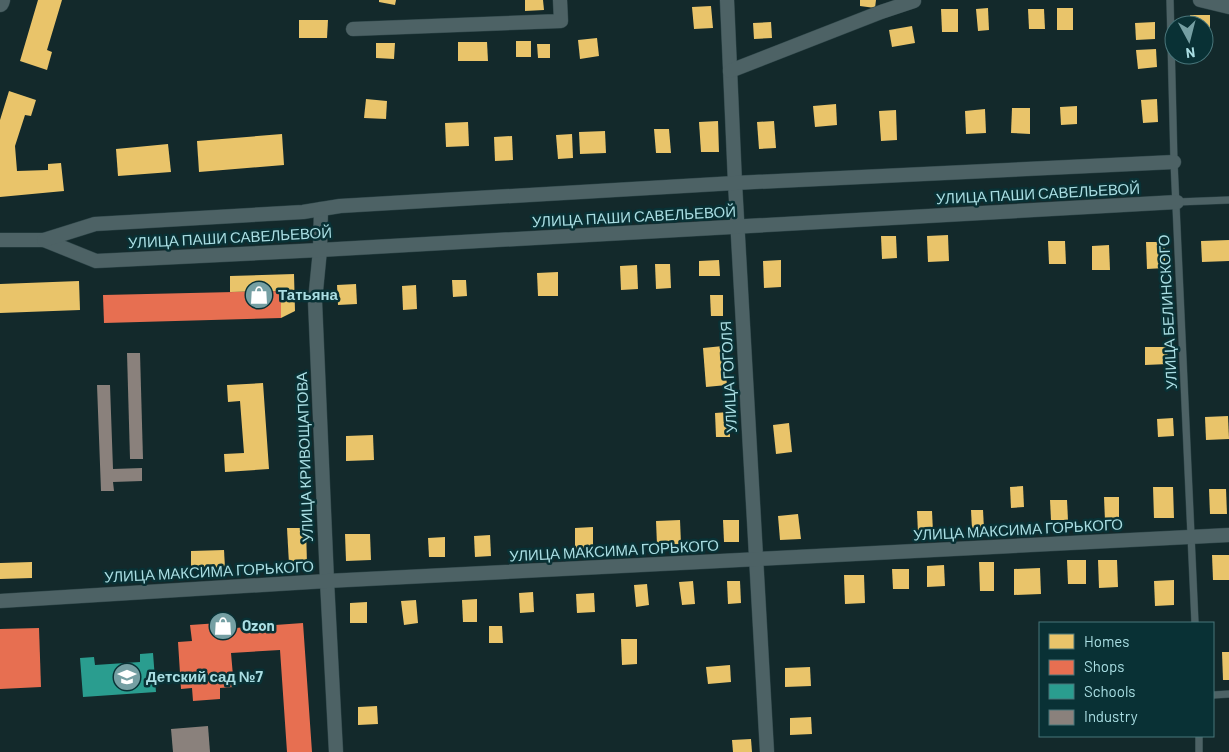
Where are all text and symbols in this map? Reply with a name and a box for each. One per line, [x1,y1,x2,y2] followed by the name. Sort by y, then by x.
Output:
[1164,15,1214,65] north arrow
[1185,44,1196,62] text: N
[935,179,1140,207] street label: УЛИЦА ПАШИ САВЕЛЬЕВОЙ
[531,202,736,230] street label: УЛИЦА ПАШИ САВЕЛЬЕВОЙ
[127,223,332,251] street label: УЛИЦА ПАШИ САВЕЛЬЕВОЙ
[1154,234,1180,390] street label: УЛИЦА БЕЛИНСКОГО
[244,280,274,310] shop icon: Татьяна
[278,285,339,303] place label: Татьяна
[716,321,740,434] street label: УЛИЦА ГОГОЛЯ
[292,372,316,542] street label: УЛИЦА КРИВОЩАПОВА
[913,515,1123,543] street label: УЛИЦА МАКСИМА ГОРЬКОГО
[509,536,719,564] street label: УЛИЦА МАКСИМА ГОРЬКОГО
[104,557,314,585] street label: УЛИЦА МАКСИМА ГОРЬКОГО
[208,611,238,641] shop icon: Ozon
[242,616,275,634] place label: Ozon
[1039,622,1214,737] legend
[1084,632,1129,650] text: Homes
[1084,657,1124,675] text: Shops
[112,662,142,692] school or university icon: Детский сад №7
[146,667,264,685] place label: Детский сад №7
[1084,682,1136,700] text: Schools
[1084,707,1138,725] text: Industry

